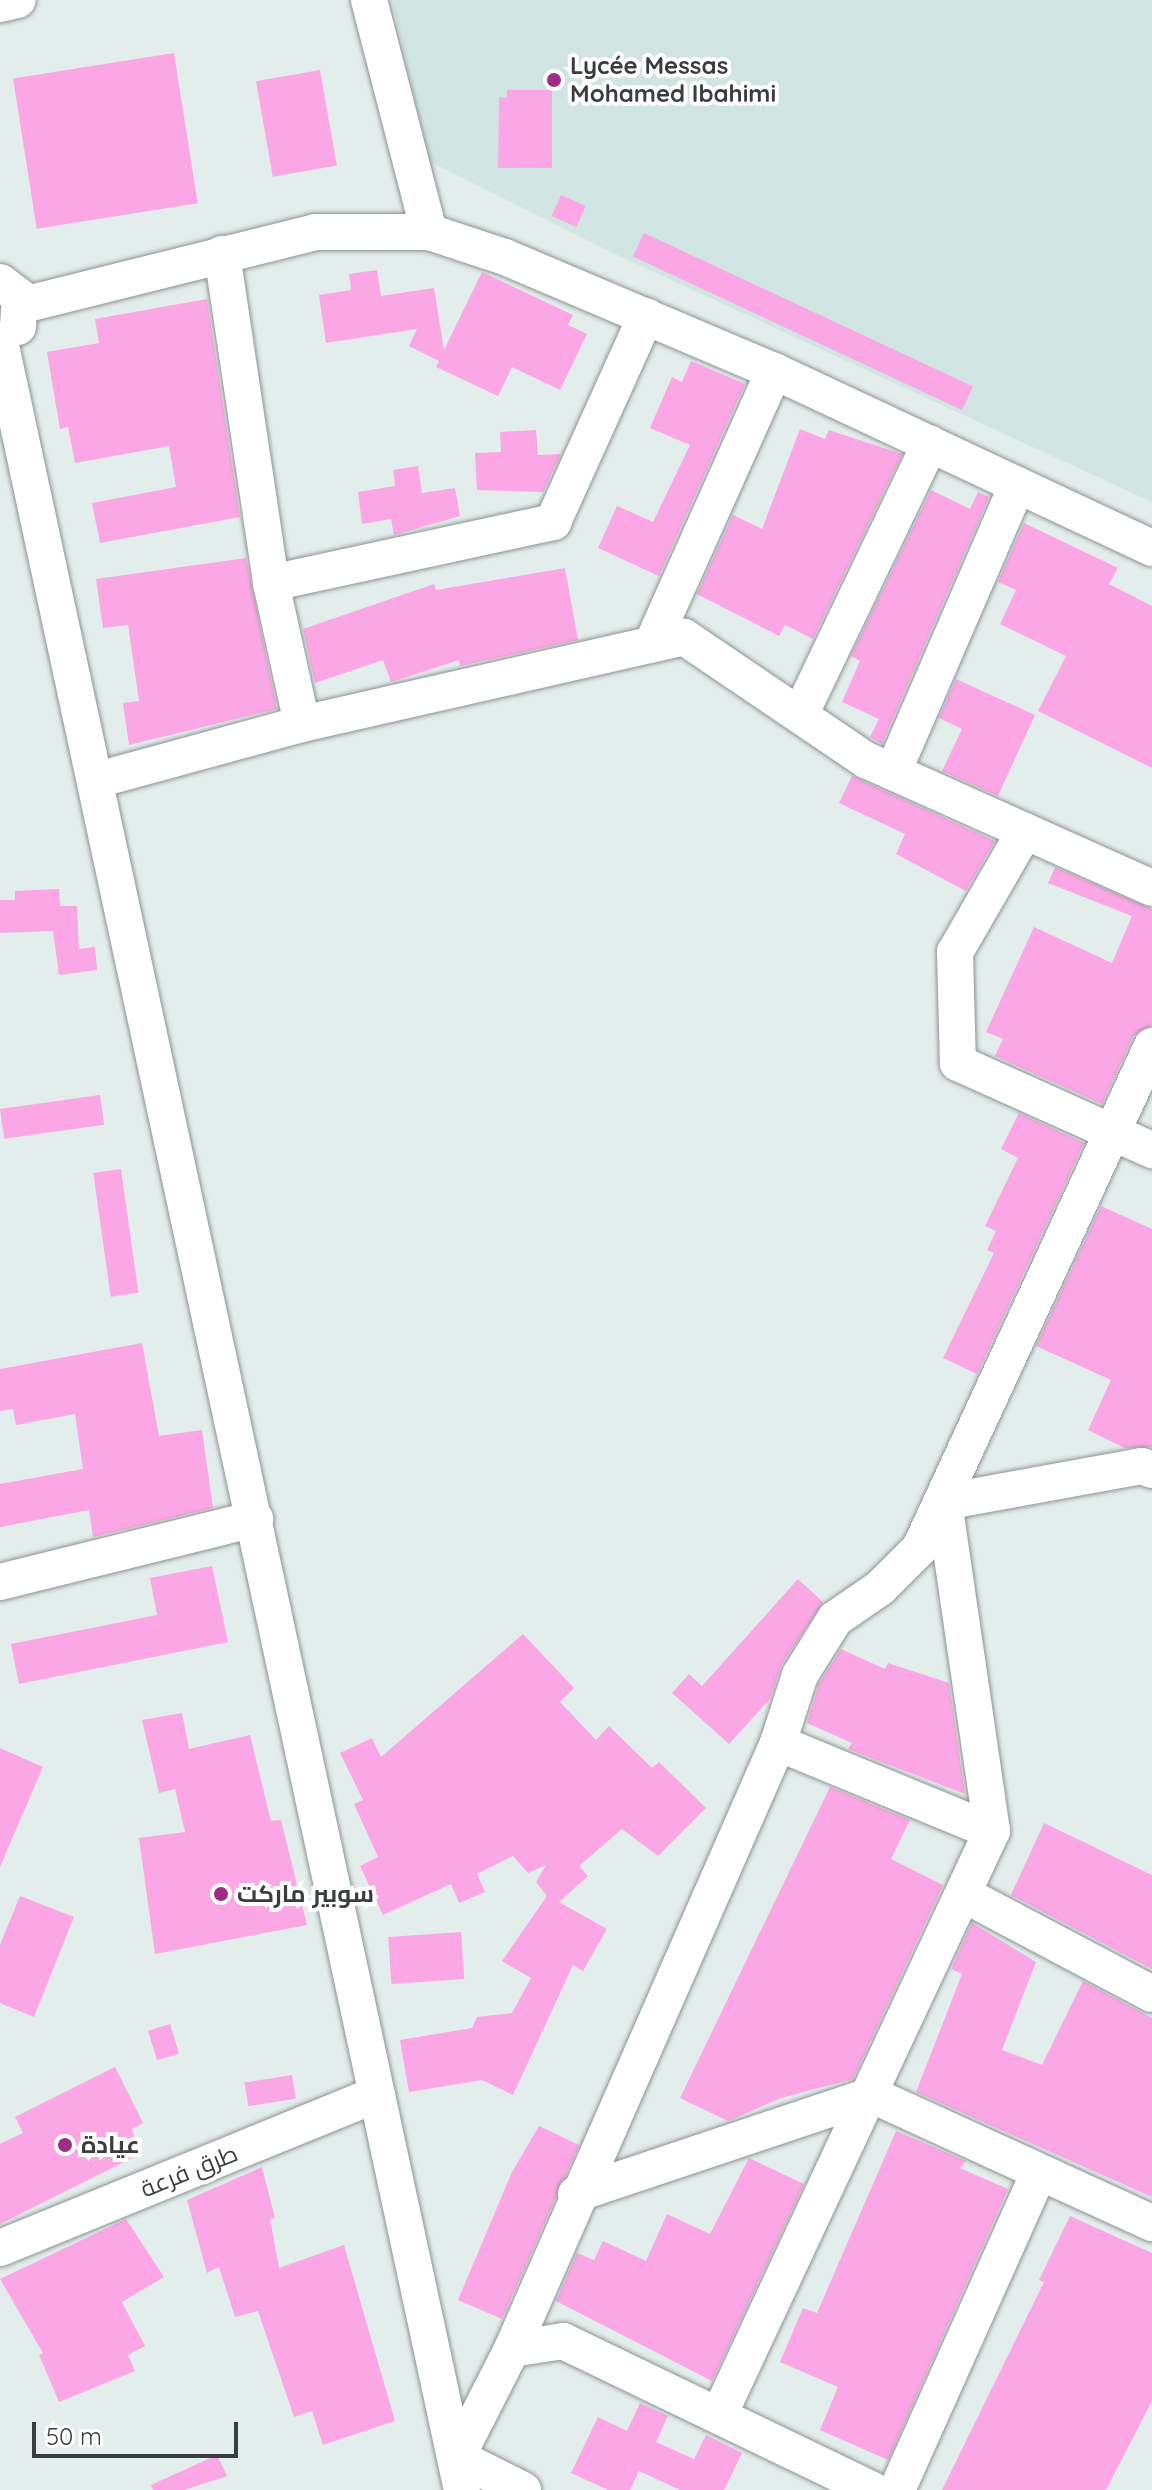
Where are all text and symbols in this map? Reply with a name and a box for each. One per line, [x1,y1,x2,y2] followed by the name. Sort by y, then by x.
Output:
[570,52,776,108] place label: Lycée Messas Mohamed Ibahimi
[545,71,563,89] marker: Lycée Messas Mohamed Ibahimi
[237,1880,374,1908] place label: سوبير ماركت
[212,1885,230,1903] marker: سوبير ماركت
[81,2131,140,2159] place label: عيادة
[56,2136,74,2154] marker: عيادة
[136,2139,242,2203] street label: طرق فرعة
[36,2406,242,2456] scale bar
[46,2421,102,2451] text: 50 m

